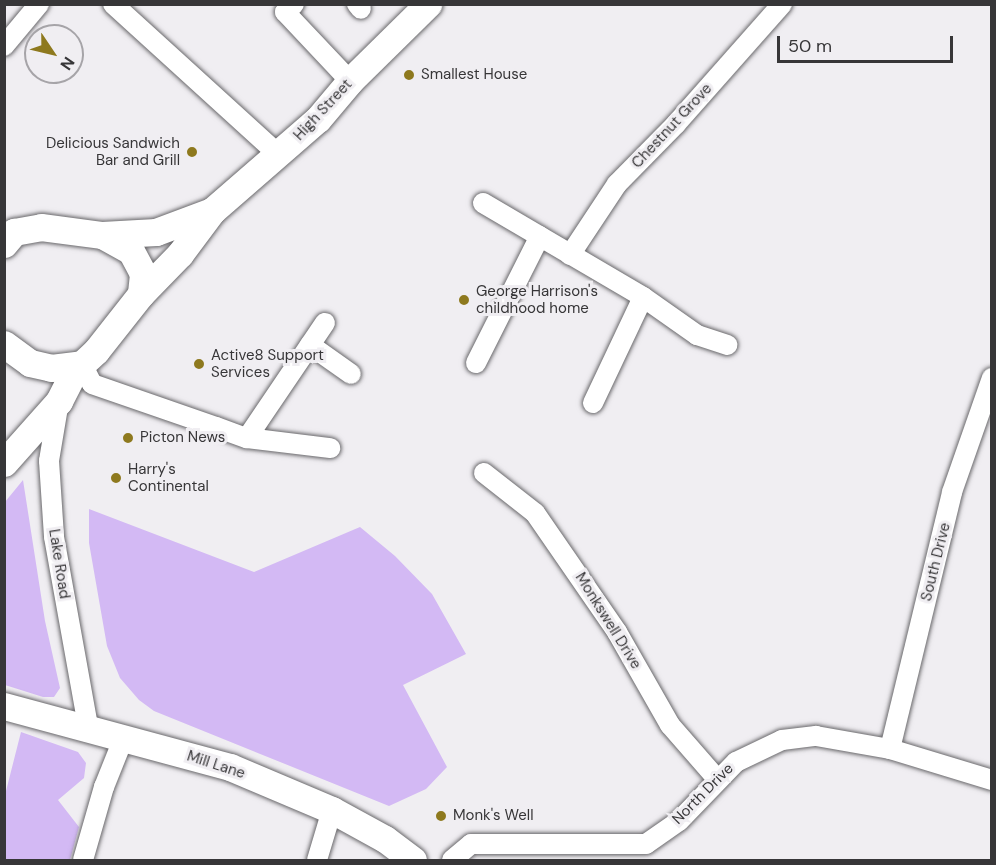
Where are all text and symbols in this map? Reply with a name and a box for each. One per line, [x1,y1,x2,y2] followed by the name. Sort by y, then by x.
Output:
[24,24,84,84] north arrow
[780,24,956,62] scale bar
[788,34,832,58] text: 50 m
[56,53,79,74] text: N
[421,66,527,84] place label: Smallest House
[402,68,416,82] marker: Smallest House
[290,76,356,144] street label: High Street
[628,80,716,172] street label: Chestnut Grove
[46,134,180,169] place label: Delicious Sandwich Bar and Grill
[185,145,199,159] marker: Delicious Sandwich Bar and Grill
[476,282,598,317] place label: George Harrison's childhood home
[457,293,471,307] marker: George Harrison's childhood home
[211,346,324,381] place label: Active8 Support Services
[192,357,206,371] marker: Active8 Support Services
[140,429,225,447] place label: Picton News
[121,431,135,445] marker: Picton News
[128,460,209,495] place label: Harry's Continental
[109,471,123,485] marker: Harry's Continental
[918,521,954,603] street label: South Drive
[45,528,73,600] street label: Lake Road
[571,569,645,673] street label: Monkswell Drive
[185,747,247,783] street label: Mill Lane
[669,760,737,828] street label: North Drive
[453,807,534,825] place label: Monk's Well
[434,809,448,823] marker: Monk's Well

